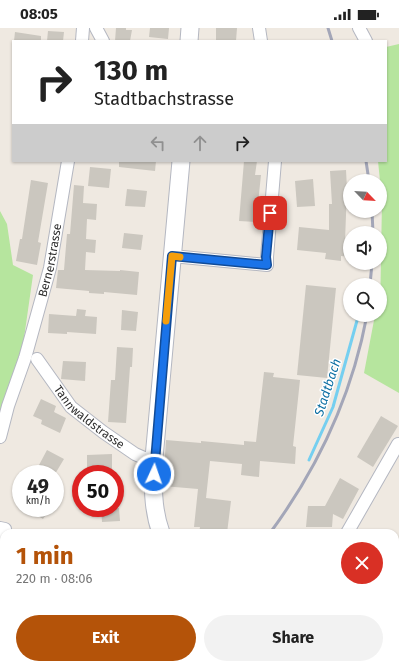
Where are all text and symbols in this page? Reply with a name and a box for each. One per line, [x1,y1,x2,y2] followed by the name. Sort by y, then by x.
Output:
[20,5,58,23] text: 08:05
[94,54,168,87] text: 130 m
[28,56,80,108] icon: right
[94,88,234,110] text: Stadtbachstrasse
[147,132,169,154] icon: left
[189,132,211,154] icon: ahead
[231,132,253,154] icon: right
[343,174,387,218] north arrow
[343,174,387,322] map controls
[253,196,287,230] pin
[259,202,281,224] icon: arrive
[35,222,64,299] street label: Bernerstrasse
[343,226,387,270] button: sound
[343,278,387,322] button: search
[311,356,344,419] water label: Stadtbach
[51,383,127,452] street label: Tannwaldstrasse
[133,453,175,495] position arrow
[72,465,124,517] speed limit sign: 50
[27,474,49,498] text: 49
[26,495,50,507] text: km/h
[16,542,74,570] text: 1 min
[341,542,383,584] button: close
[16,571,92,586] text: 220 m · 08:06
[16,615,196,661] button: Exit
[204,615,383,661] button: Share

